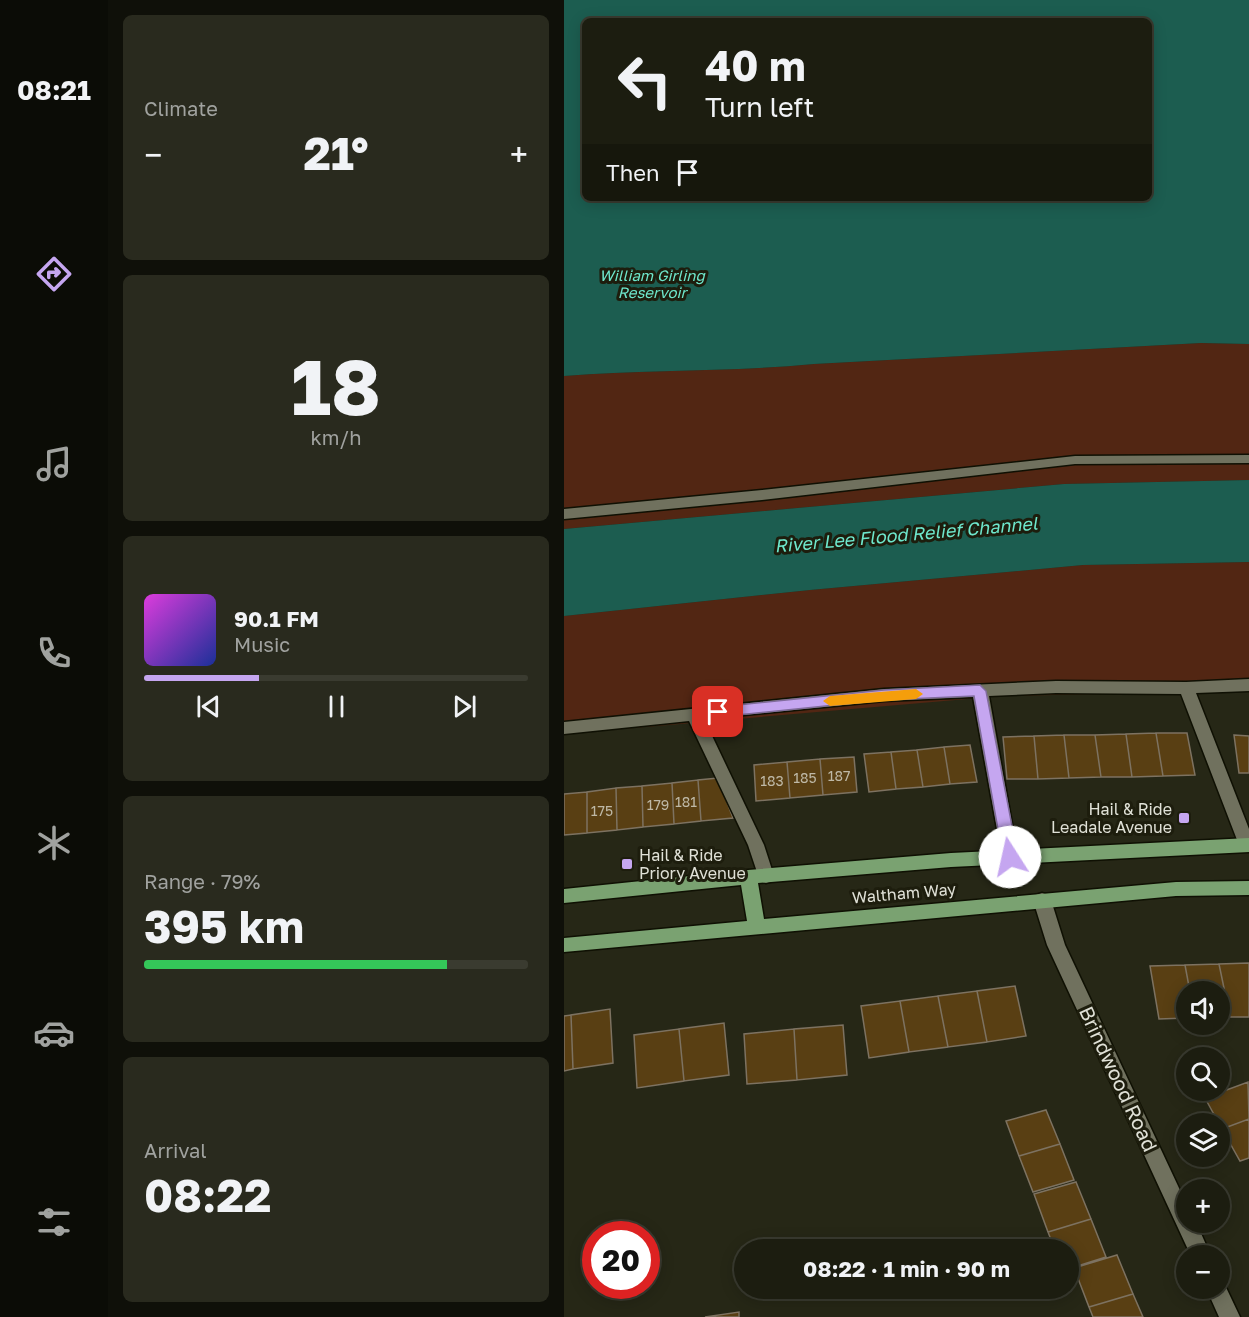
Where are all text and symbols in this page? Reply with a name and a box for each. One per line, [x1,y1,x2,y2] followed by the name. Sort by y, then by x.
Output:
[705,40,806,90] text: 40 m
[606,42,684,120] icon: left
[17,74,91,106] text: 08:21
[705,91,814,123] text: Turn left
[144,96,218,120] text: Climate
[303,126,369,180] text: 21°
[144,135,162,174] text: −
[510,135,528,174] text: +
[671,156,704,189] icon: arrive
[606,159,659,186] text: Then
[33,253,75,295] icon: directions
[599,266,706,301] water label: William Girling Reservoir
[291,339,381,432] text: 18
[311,425,361,449] text: km/h
[33,443,75,485] icon: music
[774,511,1040,556] water label: River Lee Flood Relief Channel
[234,605,319,632] text: 90.1 FM
[33,632,75,674] icon: phone
[234,632,290,656] text: Music
[692,686,743,737] pin
[192,690,225,723] icon: previous
[320,690,353,723] icon: pause
[448,690,481,723] icon: next
[701,695,734,728] icon: arrive
[828,767,850,784] house number: 187
[793,769,817,786] house number: 185
[760,772,784,789] house number: 183
[675,793,697,810] house number: 181
[647,796,669,813] house number: 179
[1051,799,1172,837] place label: Hail & Ride Leadale Avenue
[591,802,613,819] house number: 175
[1177,811,1191,825] marker: Hail & Ride Leadale Avenue
[33,822,75,864] icon: climate
[978,825,1042,889] position arrow
[639,845,746,883] place label: Hail & Ride Priory Avenue
[620,857,634,871] marker: Hail & Ride Priory Avenue
[144,869,260,893] text: Range · 79%
[851,878,957,908] street label: Waltham Way
[144,899,304,953] text: 395 km
[1176,981,1230,1299] map controls
[1176,981,1230,1035] button: sound
[1075,1002,1163,1155] street label: Brindwood Road
[33,1012,75,1054] icon: car
[1176,1047,1230,1101] button: search
[1176,1113,1230,1167] button: layers
[144,1138,207,1162] text: Arrival
[144,1168,271,1222] text: 08:22
[1176,1179,1230,1233] button: +
[33,1201,75,1243] icon: filters
[582,1221,660,1299] speed limit sign: 20
[1176,1245,1230,1299] button: −
[803,1255,1010,1282] text: 08:22 · 1 min · 90 m

